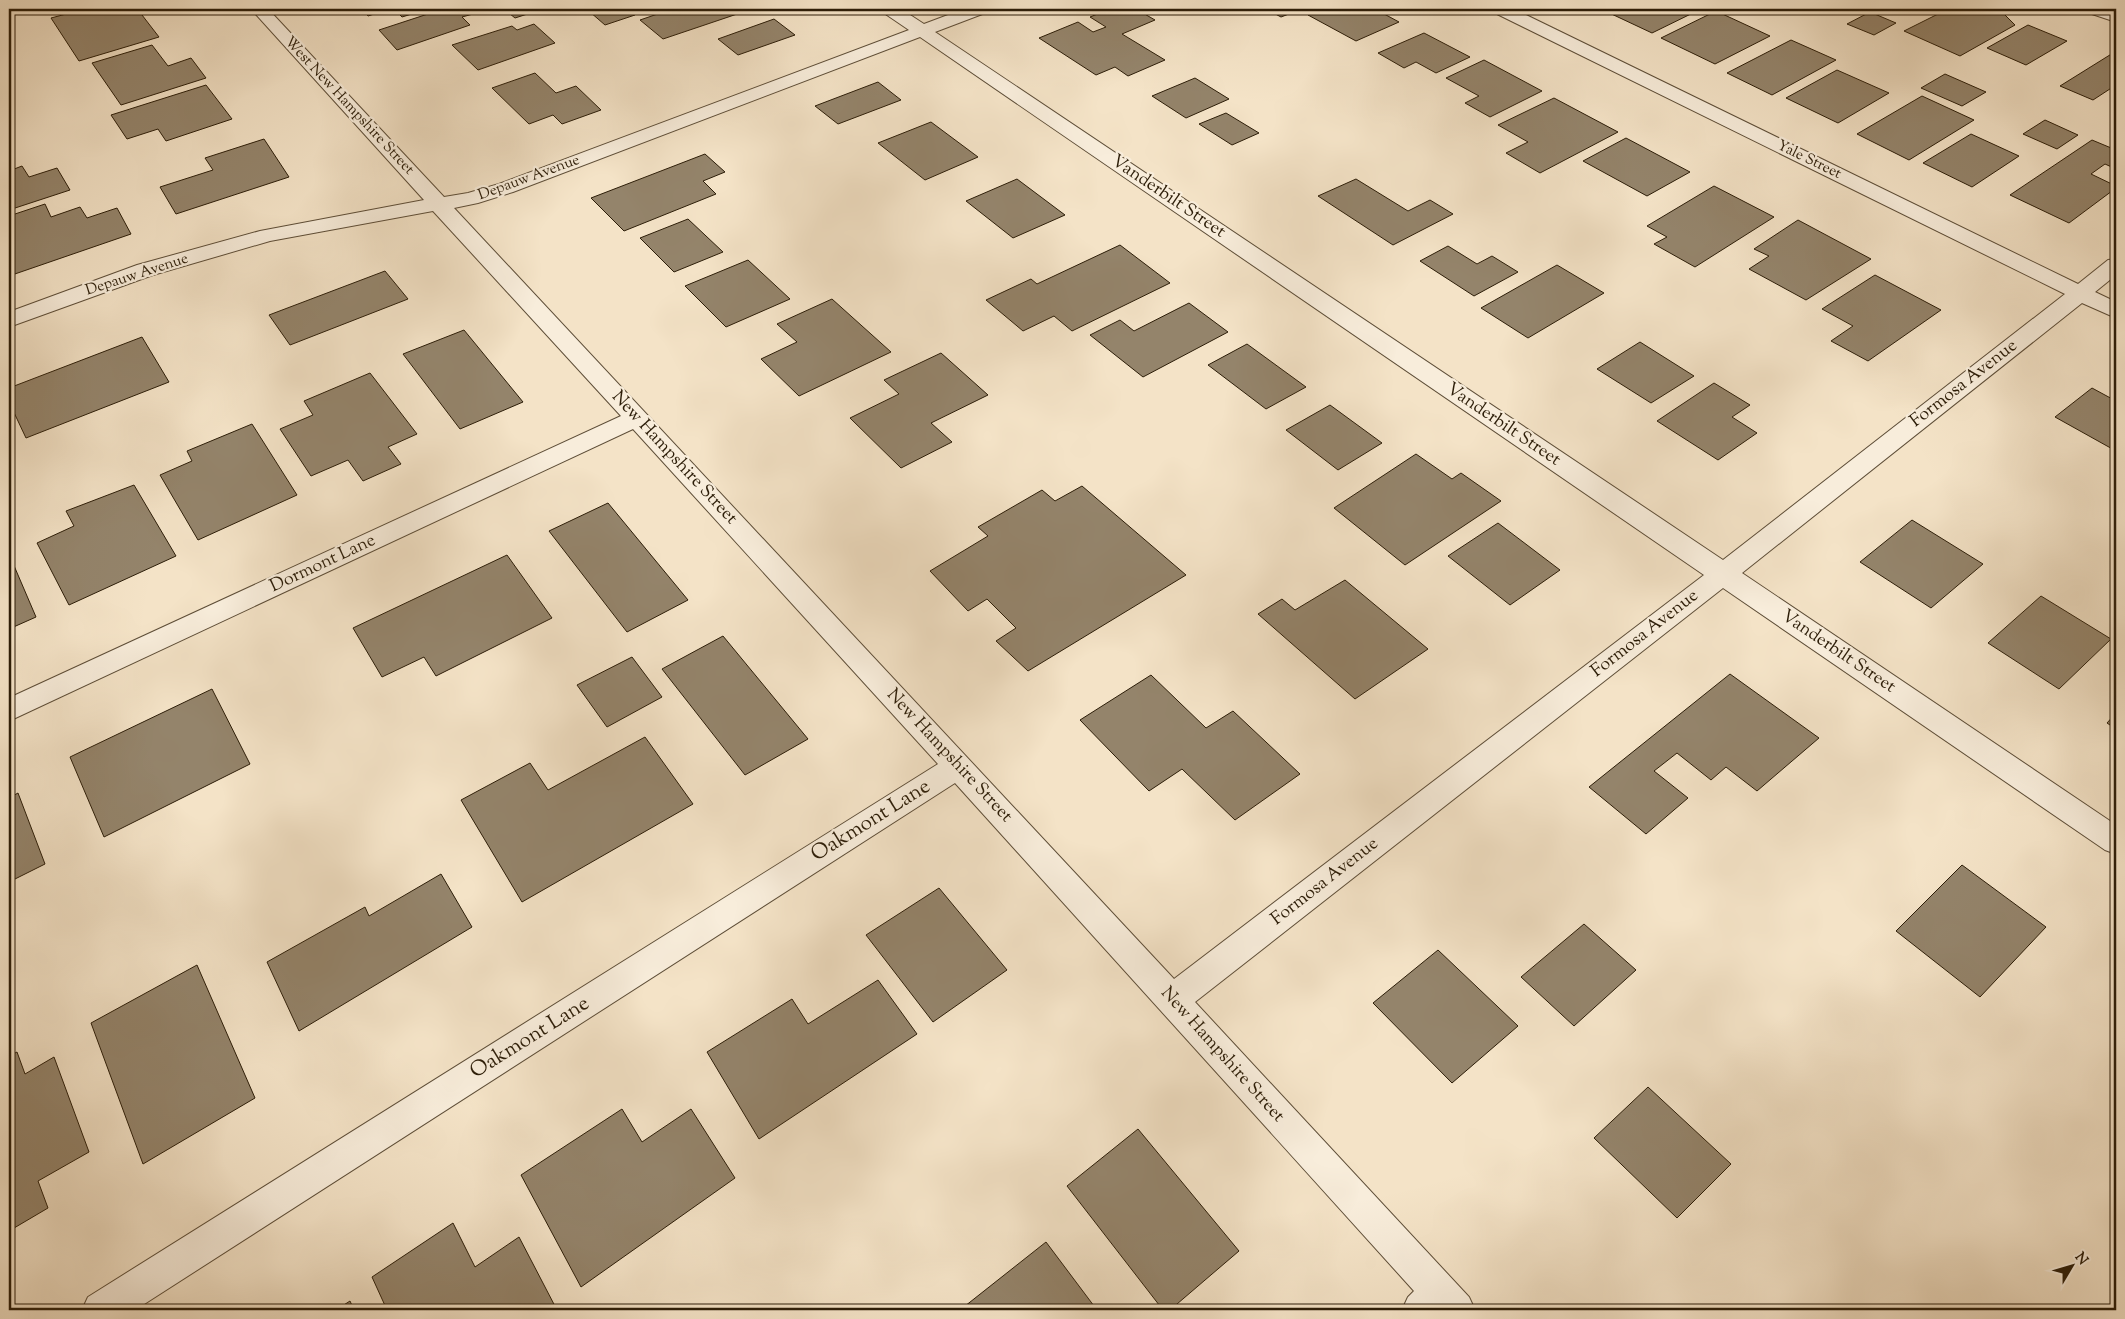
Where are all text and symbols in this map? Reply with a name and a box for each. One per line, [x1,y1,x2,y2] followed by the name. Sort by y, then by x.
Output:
[279,32,419,180] street label: West New Hampshire Street
[1773,135,1845,185] street label: Yale Street
[1105,149,1231,245] street label: Vanderbilt Street
[475,150,583,206] street label: Depauw Avenue
[83,248,191,302] street label: Depauw Avenue
[1905,334,2023,434] street label: Formosa Avenue
[1440,377,1566,473] street label: Vanderbilt Street
[605,385,743,531] street label: New Hampshire Street
[266,528,380,600] street label: Dormont Lane
[1586,584,1704,684] street label: Formosa Avenue
[1775,604,1901,700] street label: Vanderbilt Street
[880,683,1018,829] street label: New Hampshire Street
[805,772,937,870] street label: Oakmont Lane
[1266,832,1384,932] street label: Formosa Avenue
[1154,981,1290,1129] street label: New Hampshire Street
[464,989,596,1087] street label: Oakmont Lane
[2048,1242,2098,1292] north arrow
[2069,1249,2092,1270] text: N

